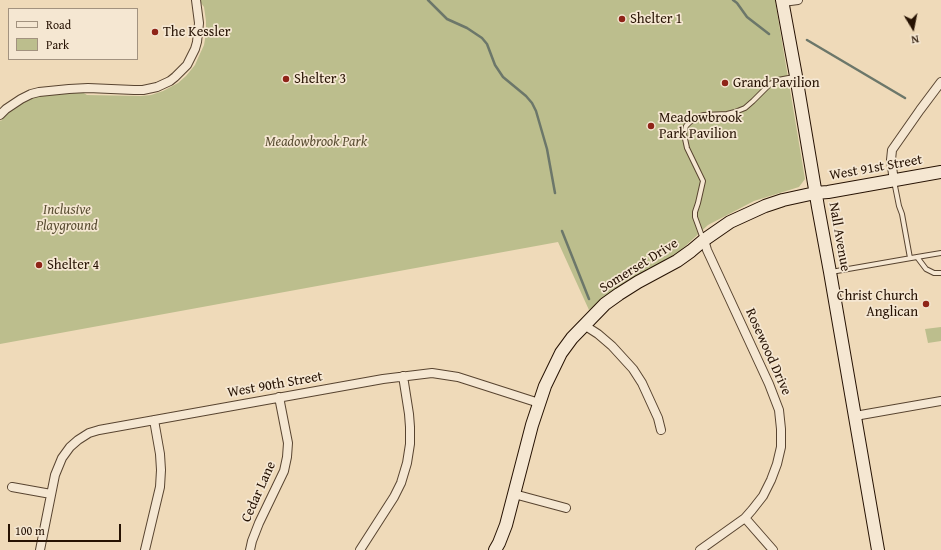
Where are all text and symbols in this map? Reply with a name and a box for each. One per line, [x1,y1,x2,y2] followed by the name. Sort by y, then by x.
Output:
[8,8,138,60] legend
[893,8,933,48] north arrow
[630,11,682,27] place label: Shelter 1
[617,14,627,24] marker: Shelter 1
[46,16,71,33] text: Road
[163,24,231,40] place label: The Kessler
[150,27,160,37] marker: The Kessler
[910,31,920,48] text: N
[46,36,69,53] text: Park
[294,71,346,87] place label: Shelter 3
[281,74,291,84] marker: Shelter 3
[733,75,820,91] place label: Grand Pavilion
[720,78,730,88] marker: Grand Pavilion
[659,110,742,142] place label: Meadowbrook Park Pavilion
[646,121,656,131] marker: Meadowbrook Park Pavilion
[265,134,367,150] park label: Meadowbrook Park
[828,152,924,184] street label: West 91st Street
[825,201,853,273] street label: Nall Avenue
[36,202,98,234] park label: Inclusive Playground
[597,235,681,297] street label: Somerset Drive
[47,257,99,273] place label: Shelter 4
[34,260,44,270] marker: Shelter 4
[837,288,918,320] place label: Christ Church Anglican
[921,299,931,309] marker: Christ Church Anglican
[741,306,795,398] street label: Rosewood Drive
[226,368,324,402] street label: West 90th Street
[238,459,280,525] street label: Cedar Lane
[10,516,123,542] scale bar
[15,522,45,539] text: 100 m

